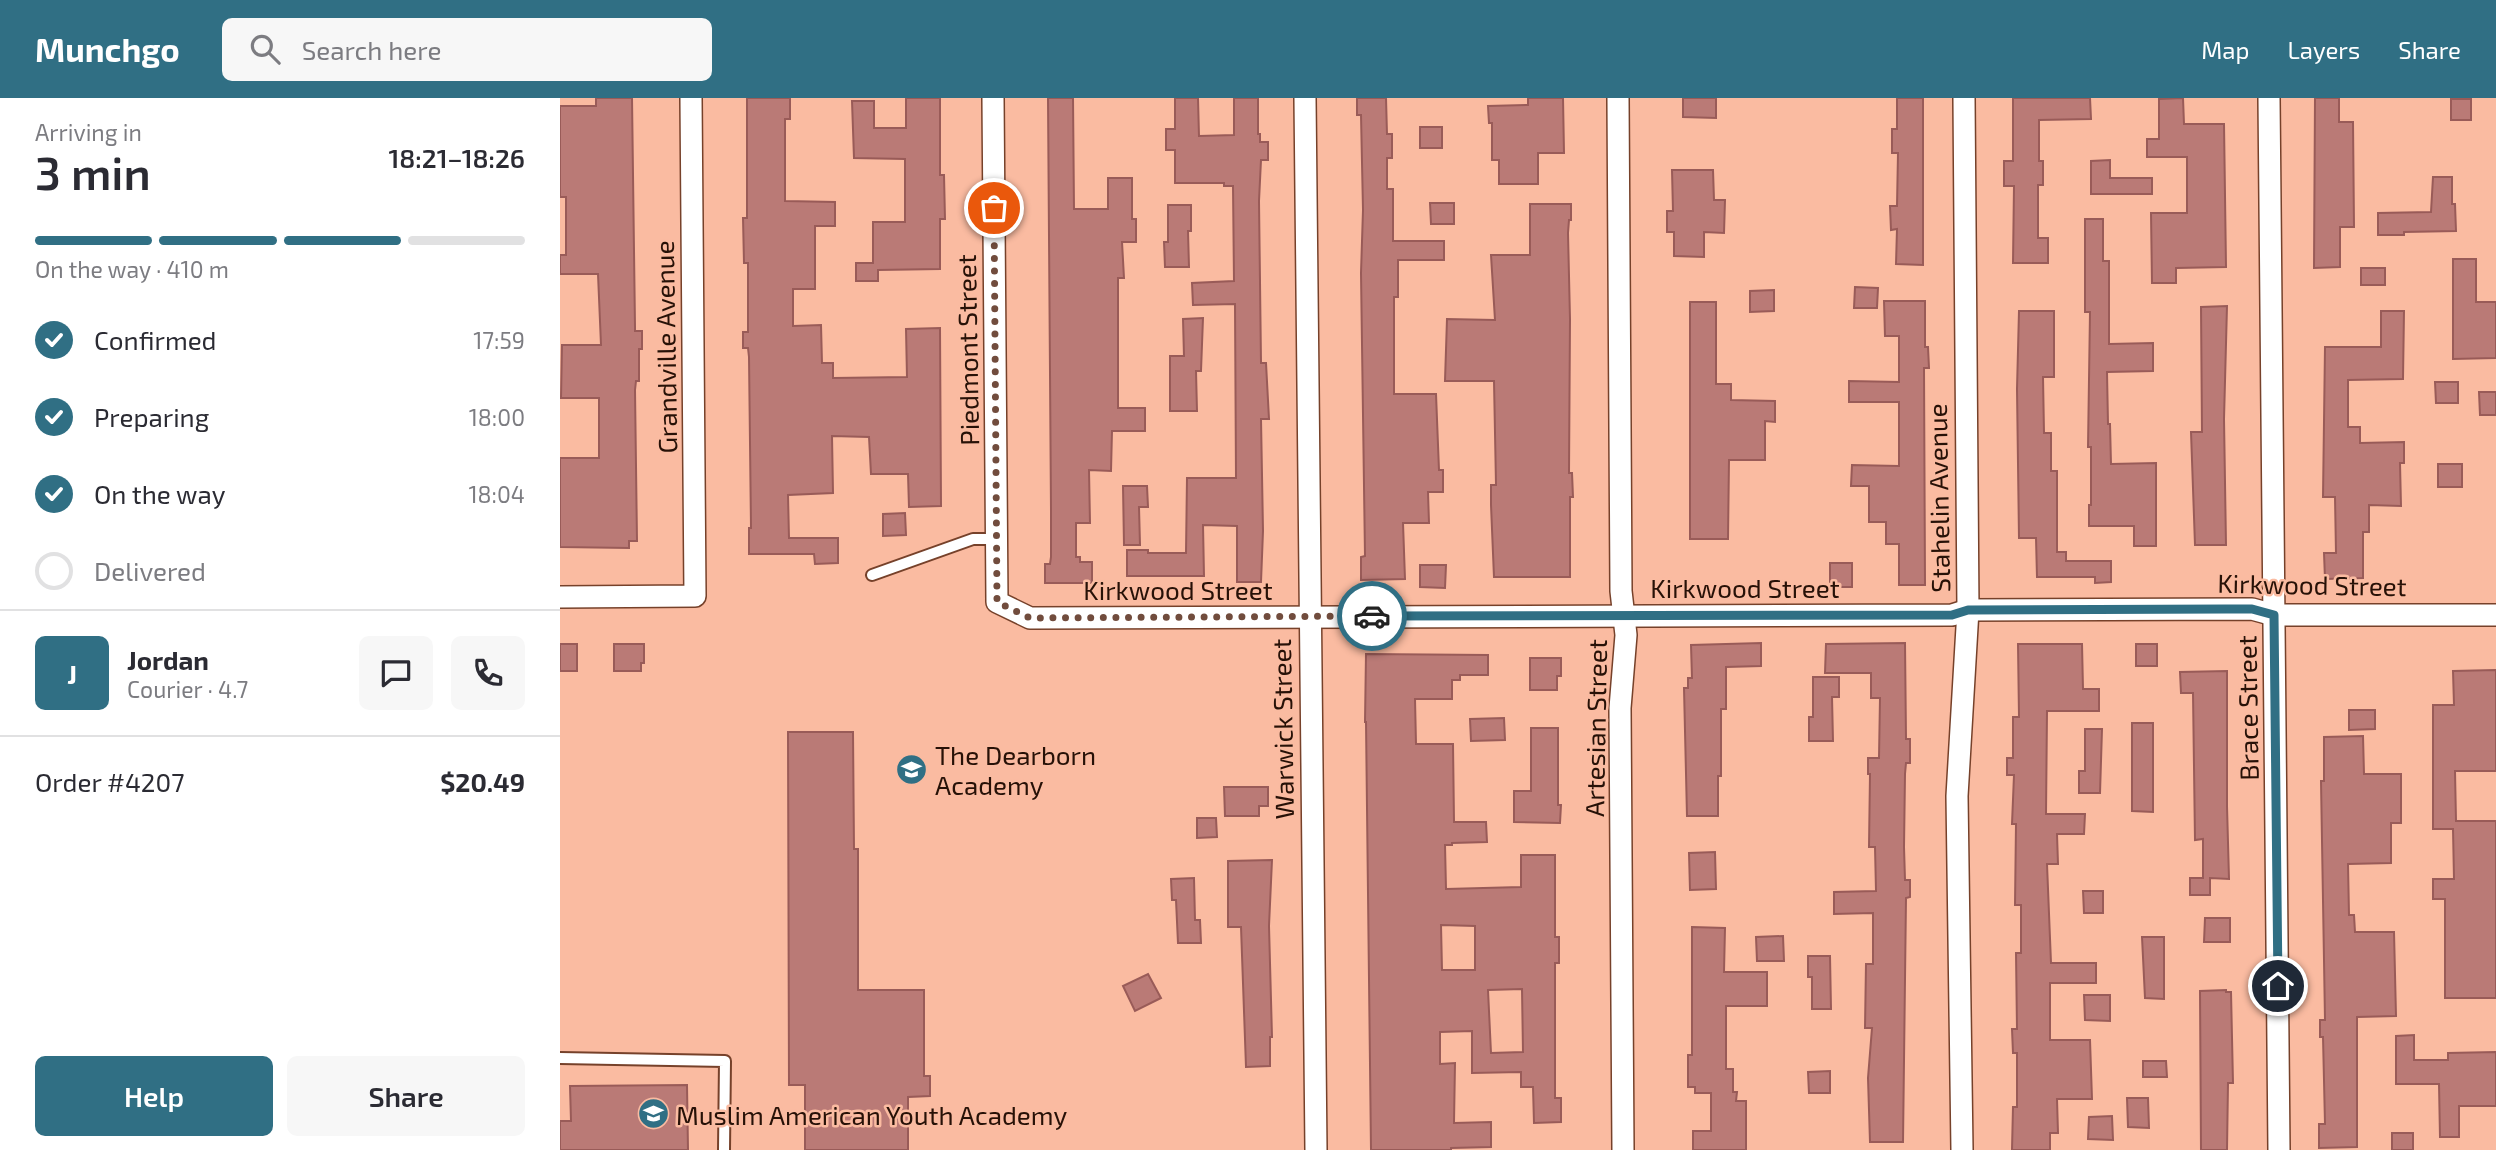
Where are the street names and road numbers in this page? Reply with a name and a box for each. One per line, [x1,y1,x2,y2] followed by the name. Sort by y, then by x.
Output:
[648,240,682,454] street label: Grandville Avenue
[950,254,984,446] street label: Piedmont Street
[1921,403,1955,593] street label: Stahelin Avenue
[2217,567,2407,601] street label: Kirkwood Street
[1650,572,1840,603] street label: Kirkwood Street
[1083,574,1273,605] street label: Kirkwood Street
[2230,635,2264,781] street label: Brace Street
[1265,638,1299,820] street label: Warwick Street
[1578,639,1612,817] street label: Artesian Street

